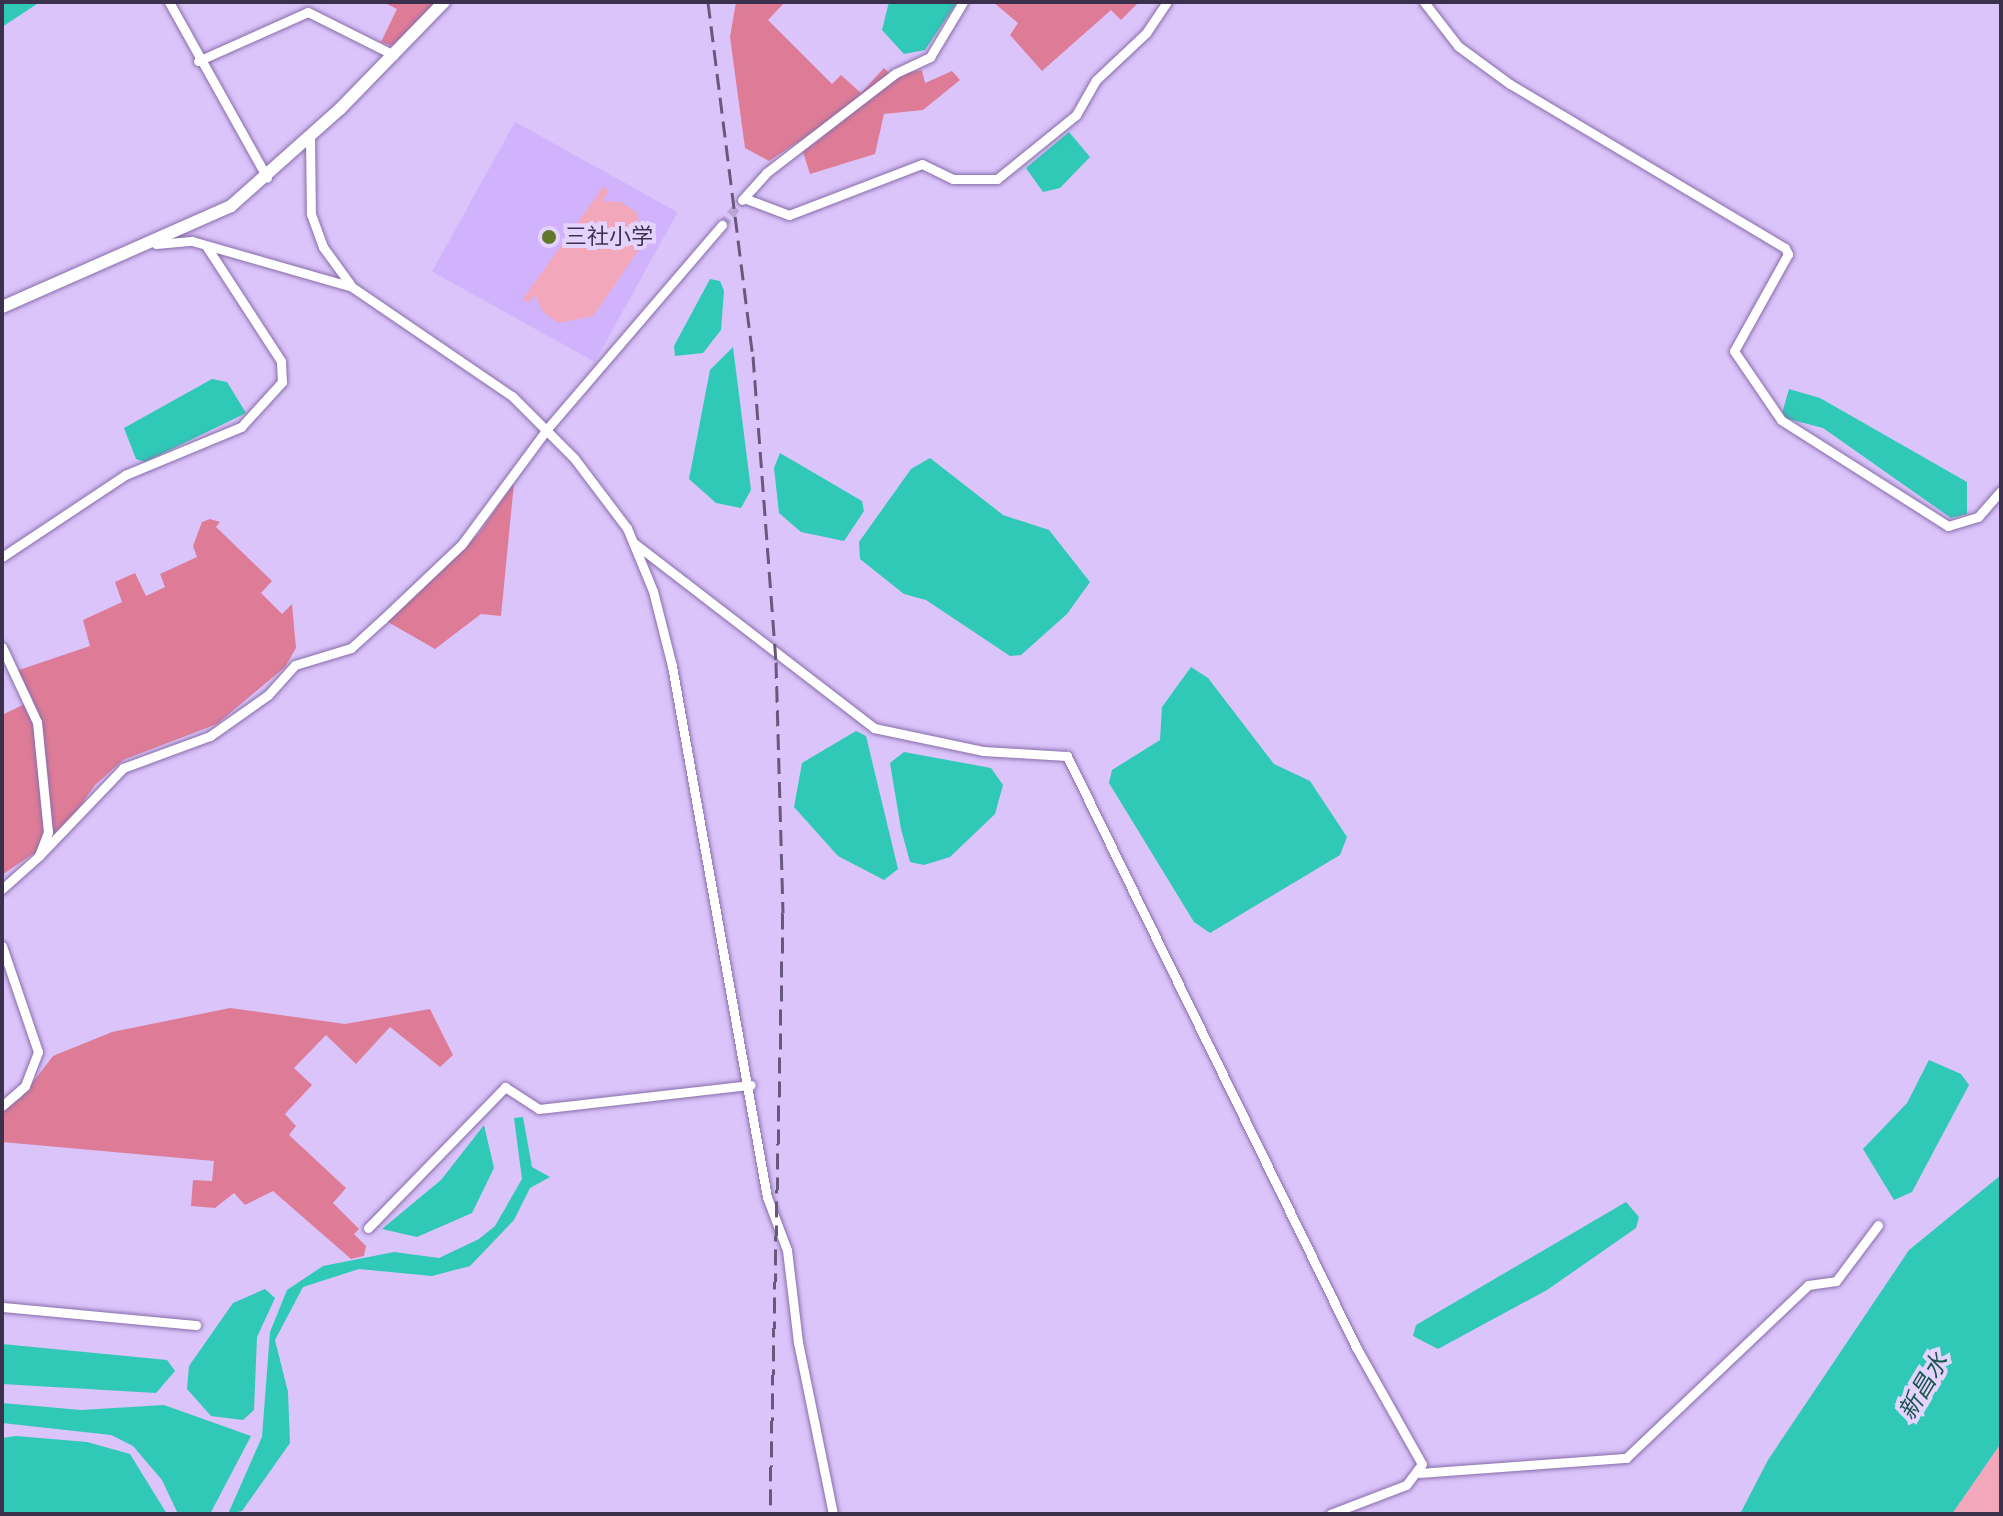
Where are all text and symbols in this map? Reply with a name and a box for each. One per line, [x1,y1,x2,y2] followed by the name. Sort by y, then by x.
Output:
[565,224,653,250] place label: 三社小学
[540,228,558,246] marker: 三社小学
[1893,1349,1955,1425] water label: 新昌水

